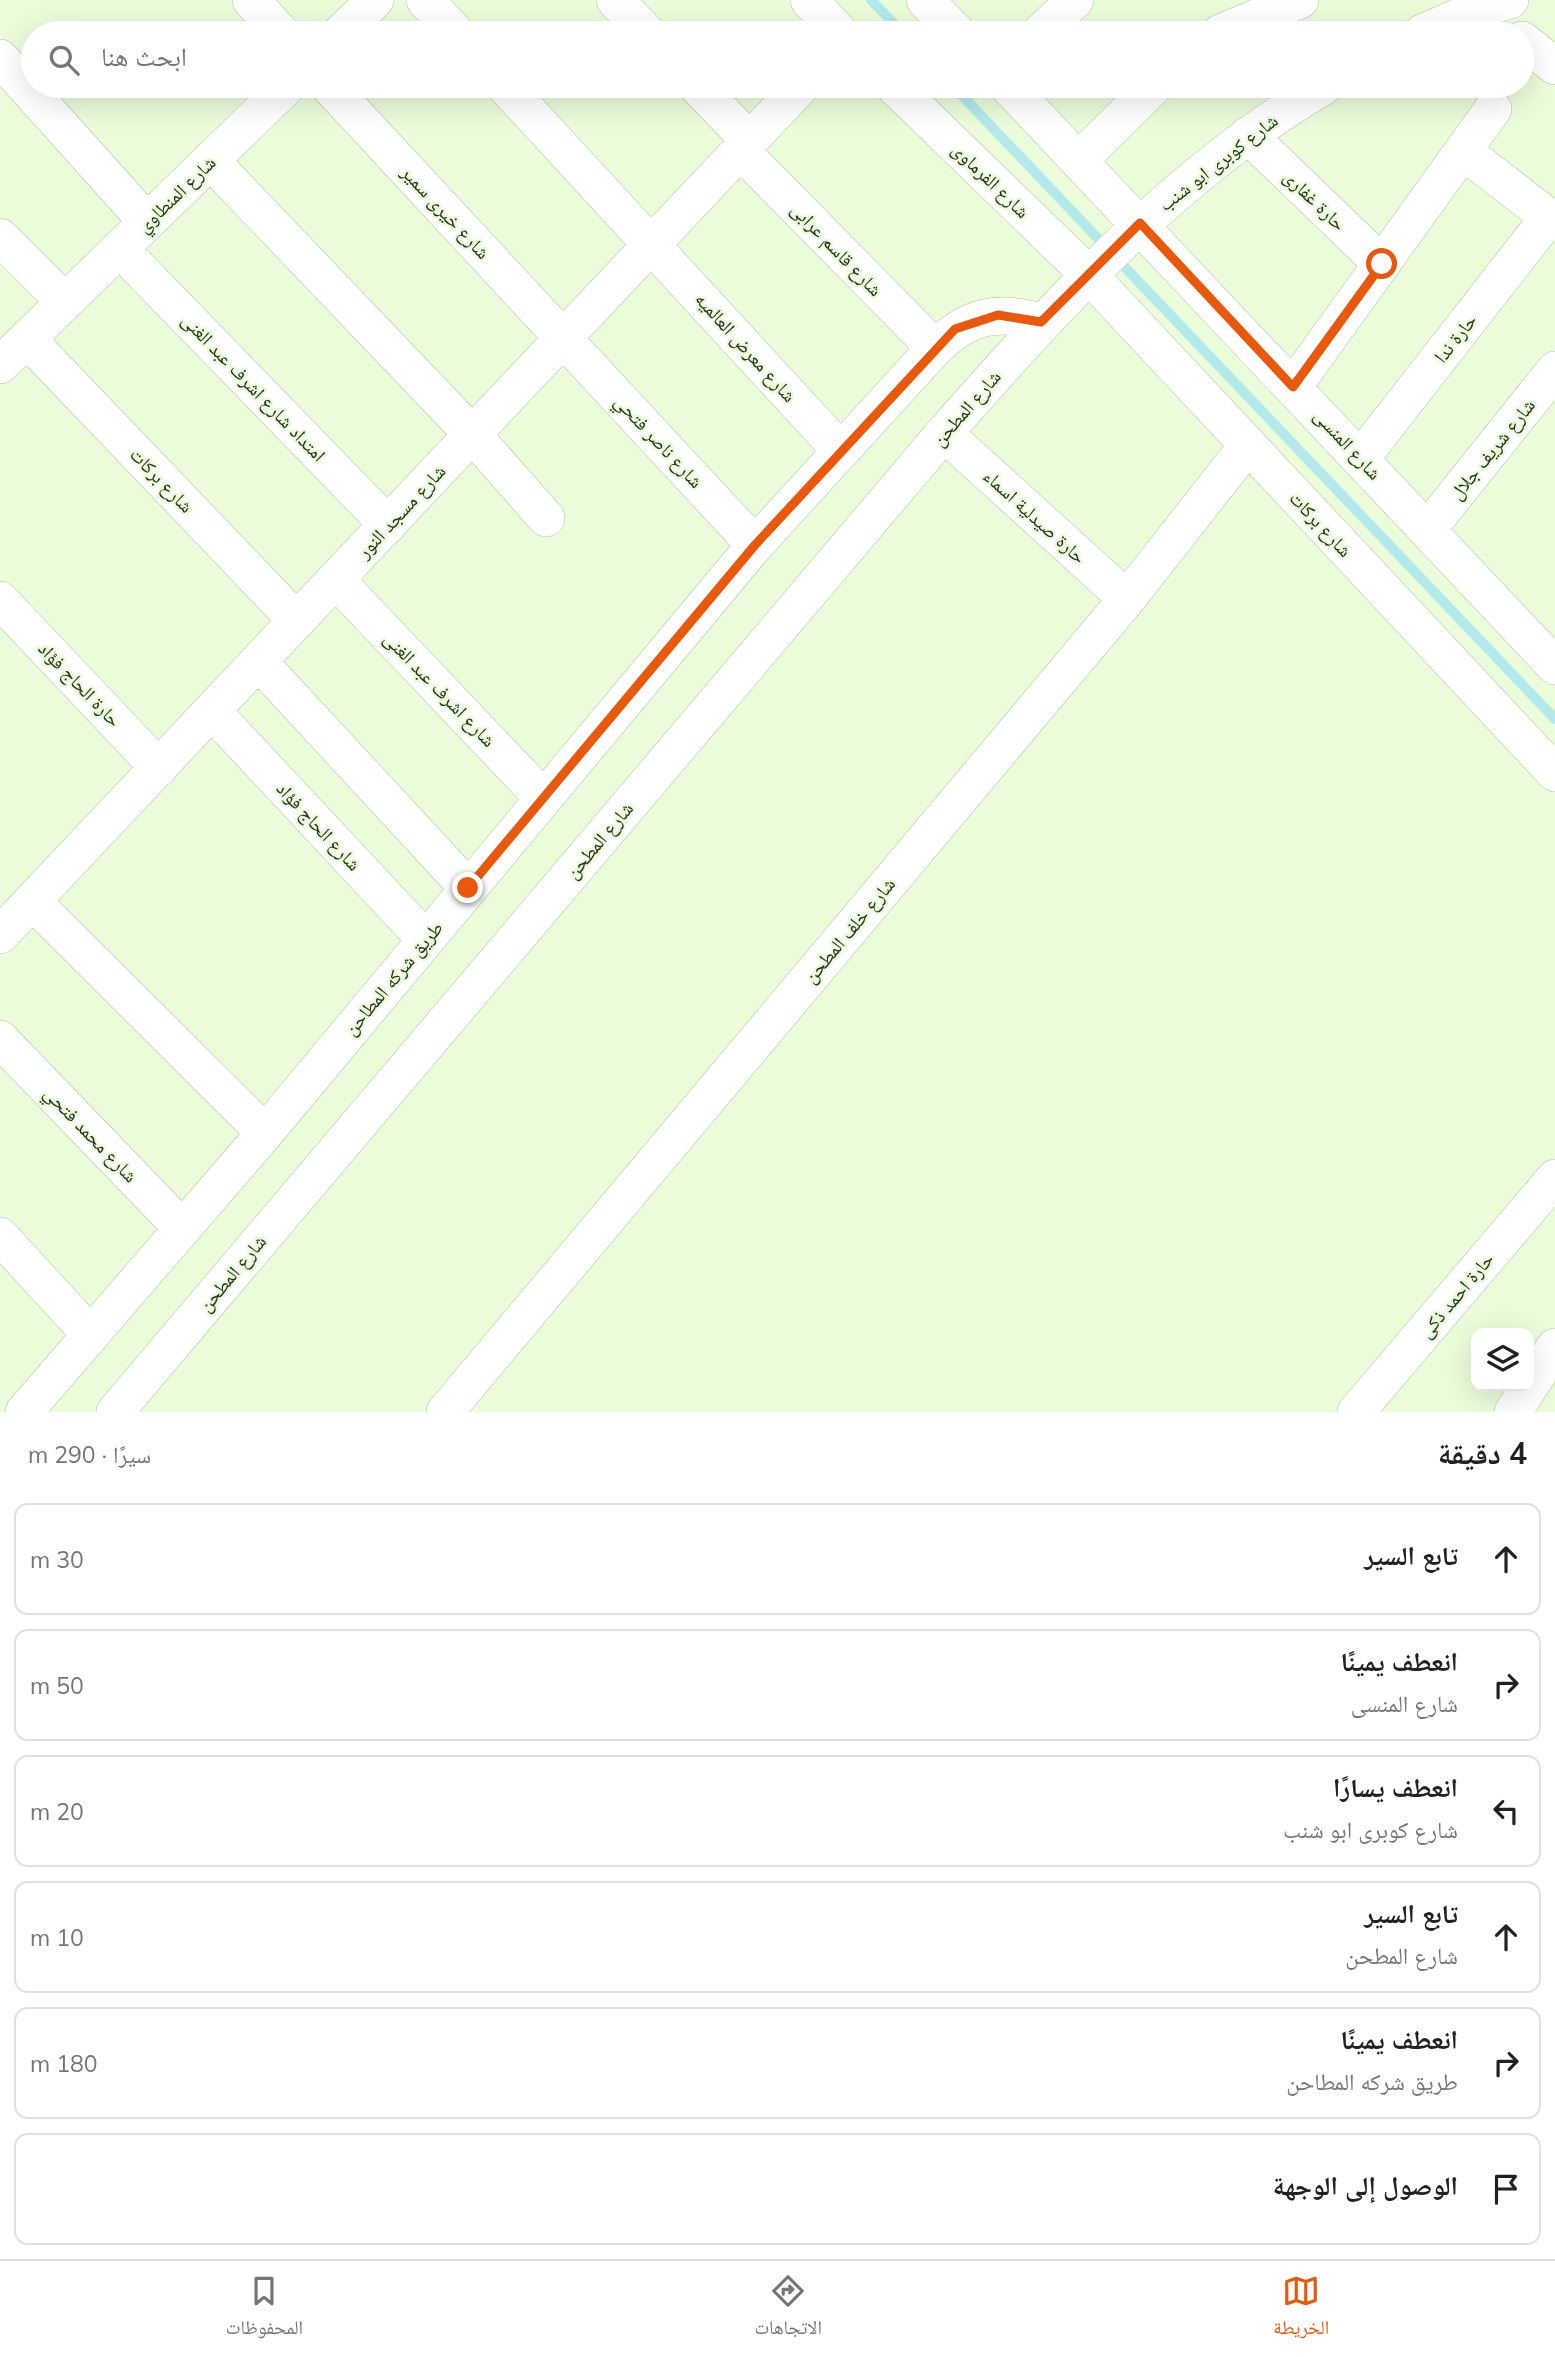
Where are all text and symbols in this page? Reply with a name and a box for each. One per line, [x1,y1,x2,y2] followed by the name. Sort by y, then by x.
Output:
[21,21,1534,98] search box
[101,40,187,73] text: ابحث هنا
[45,41,83,79] icon: search
[1154,108,1282,216] street label: شارع كوبرى ابو شنب
[947,137,1035,223] street label: شارع الفرماوى
[132,150,223,240] street label: شارع المنطاوي
[396,159,495,264] street label: شارع خيرى سمير
[1279,164,1351,236] street label: حارة غفارى
[785,197,888,302] street label: شارع قاسم عرابى
[1366,248,1397,279] route start
[690,287,802,407] street label: شارع معرض العالميه
[177,308,331,466] street label: امتداد شارع اشرف عبد الغنى
[1428,309,1482,367] street label: حارة ندا
[926,365,1006,451] street label: شارع المطحن
[607,389,708,495] street label: شارع ناصر فتحي
[1444,394,1540,504] street label: شارع شريف جلال
[1309,403,1387,485] street label: شارع المنسى
[125,442,199,518] street label: شارع بركات
[351,459,450,564] street label: شارع مسجد النور
[979,464,1091,568] street label: حارة صيدلية اسماء
[1284,486,1358,562] street label: شارع بركات
[379,626,501,752] street label: شارع اشرف عبد الغنى
[33,636,127,732] street label: حارة الحاج فؤاد
[272,776,366,876] street label: شارع الحاج فؤاد
[560,797,638,883] street label: شارع المطحن
[452,872,483,903] route end
[798,872,900,988] street label: شارع خلف المطحن
[338,916,448,1040] street label: طريق شركه المطاحن
[36,1081,143,1190] street label: شارع محمد فتحي
[193,1230,271,1316] street label: شارع المطحن
[1413,1247,1499,1343] street label: حارة احمد ذكى
[1471,1328,1534,1391] map controls
[1471,1328,1534,1391] button: layers
[1438,1434,1527,1472] text: 4 دقيقة
[28,1440,151,1469] text: سيرًا · 290 m
[1364,1539,1458,1572] text: تابع السير
[1487,1540,1525,1578] icon: ahead
[30,1545,84,1574] text: 30 m
[1341,1645,1458,1678] text: انعطف يمينًا
[1487,1666,1525,1704] icon: right
[30,1671,84,1700] text: 50 m
[1351,1689,1458,1718] text: شارع المنسى
[1333,1771,1458,1804] text: انعطف يسارًا
[1487,1792,1525,1830] icon: left
[30,1797,84,1826] text: 20 m
[1283,1815,1458,1844] text: شارع كوبرى ابو شنب
[1364,1897,1458,1930] text: تابع السير
[1487,1918,1525,1956] icon: ahead
[30,1923,84,1952] text: 10 m
[1345,1941,1458,1970] text: شارع المطحن
[1341,2023,1458,2056] text: انعطف يمينًا
[1487,2044,1525,2082] icon: right
[30,2049,98,2078] text: 180 m
[1286,2067,1458,2096] text: طريق شركه المطاحن
[1273,2169,1458,2202] text: الوصول إلى الوجهة
[1487,2170,1525,2208] icon: arrive
[226,2272,303,2346] tab: المحفوظات
[754,2272,822,2346] tab: الاتجاهات
[1273,2272,1329,2346] tab: الخريطة

